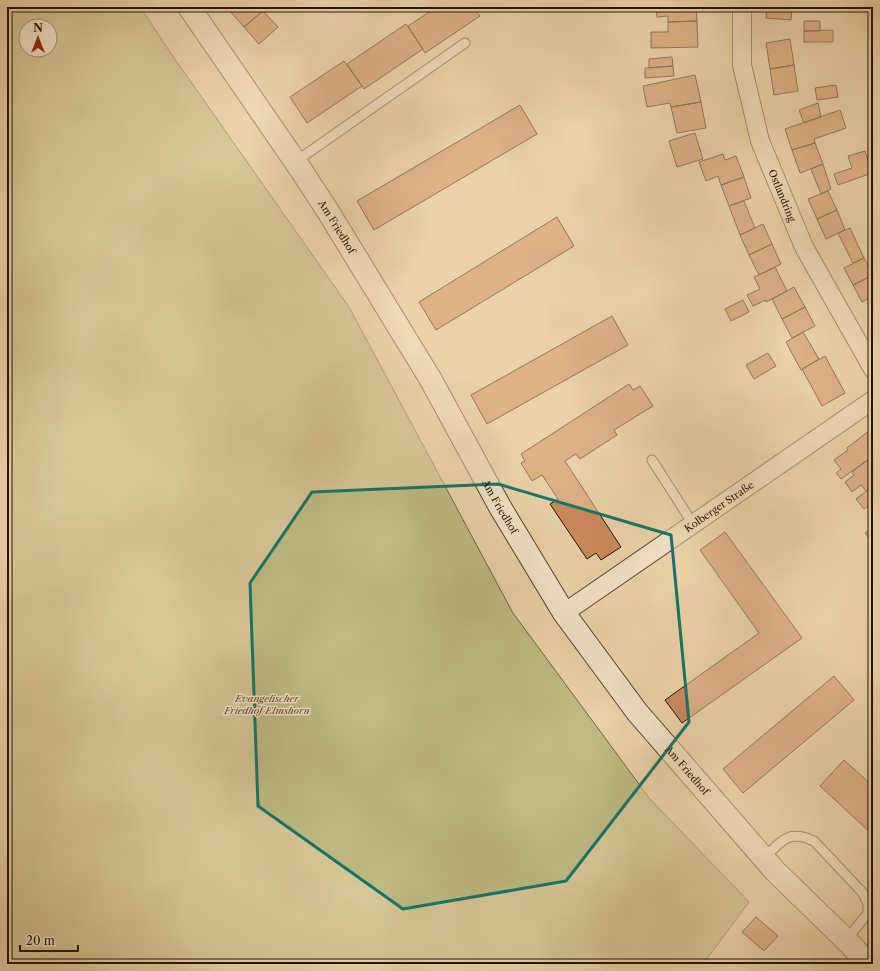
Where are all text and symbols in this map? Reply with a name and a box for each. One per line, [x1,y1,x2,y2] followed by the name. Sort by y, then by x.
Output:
[18,18,58,58] north arrow
[33,21,43,35] text: N
[766,167,800,224] street label: Ostlandring
[315,196,359,257] street label: Am Friedhof
[479,476,522,537] street label: Am Friedhof
[682,478,756,535] street label: Kolberger Straße
[223,692,310,717] park label: Evangelischer Friedhof Elmshorn
[662,742,713,798] street label: Am Friedhof
[20,927,78,953] scale bar
[26,933,55,948] text: 20 m

